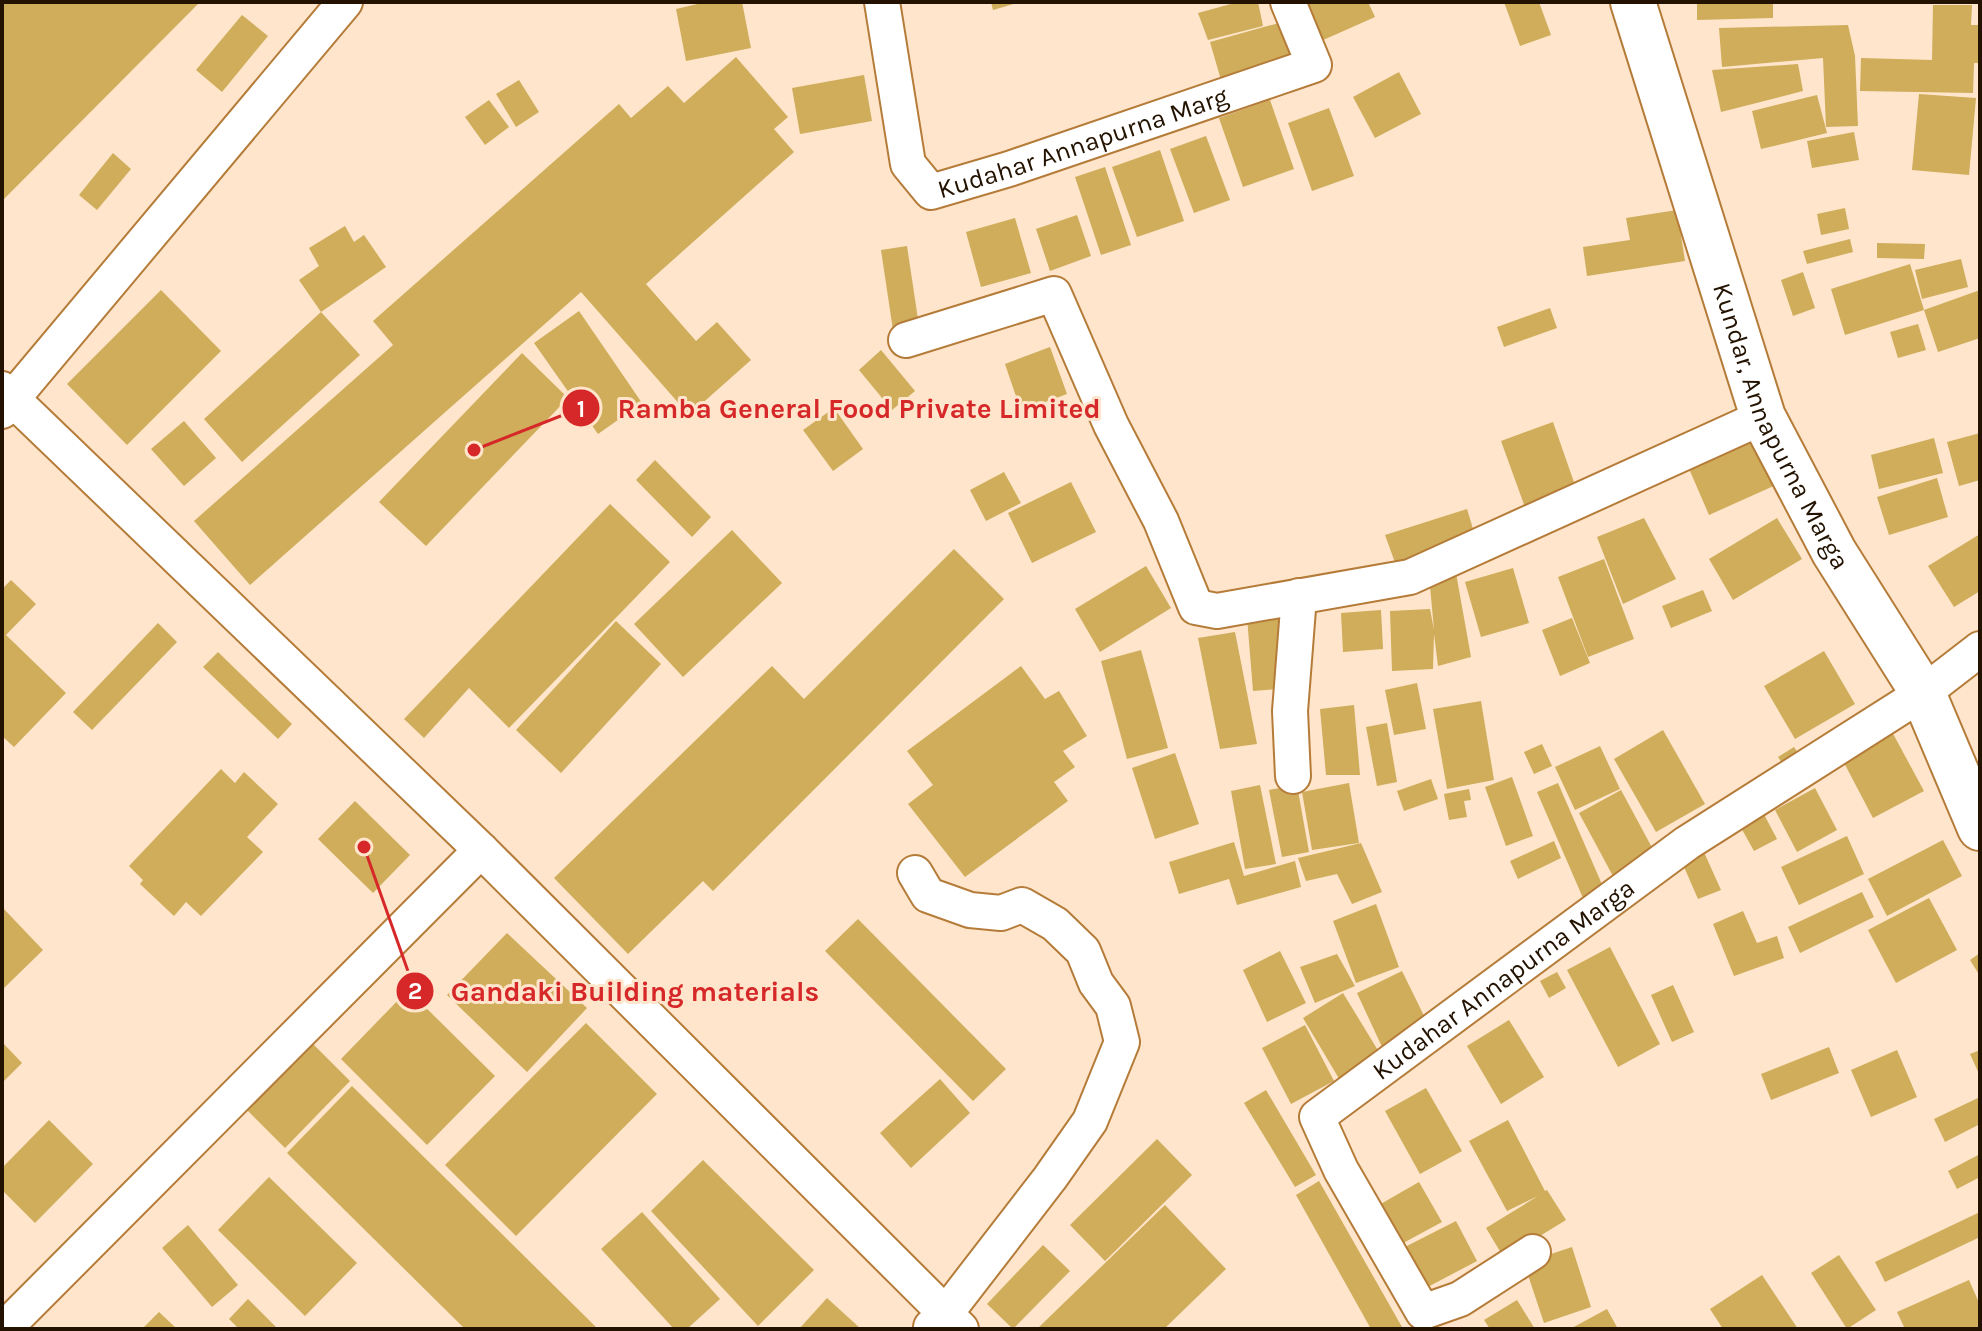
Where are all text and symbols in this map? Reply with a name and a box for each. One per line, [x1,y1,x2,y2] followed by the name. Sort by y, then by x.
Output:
[934,80,1232,205] street label: Kudahar Annapurna Marg
[1706,279,1856,575] street label: Kundar, Annapurna Marga
[561,382,1117,434] callout: Ramba General Food Private Limited
[617,392,1101,425] text: Ramba General Food Private Limited
[577,395,585,423] text: 1
[1366,872,1640,1086] street label: Kudahar Annapurna Marga
[395,965,835,1017] callout: Gandaki Building materials
[451,975,819,1008] text: Gandaki Building materials
[408,977,422,1005] text: 2

